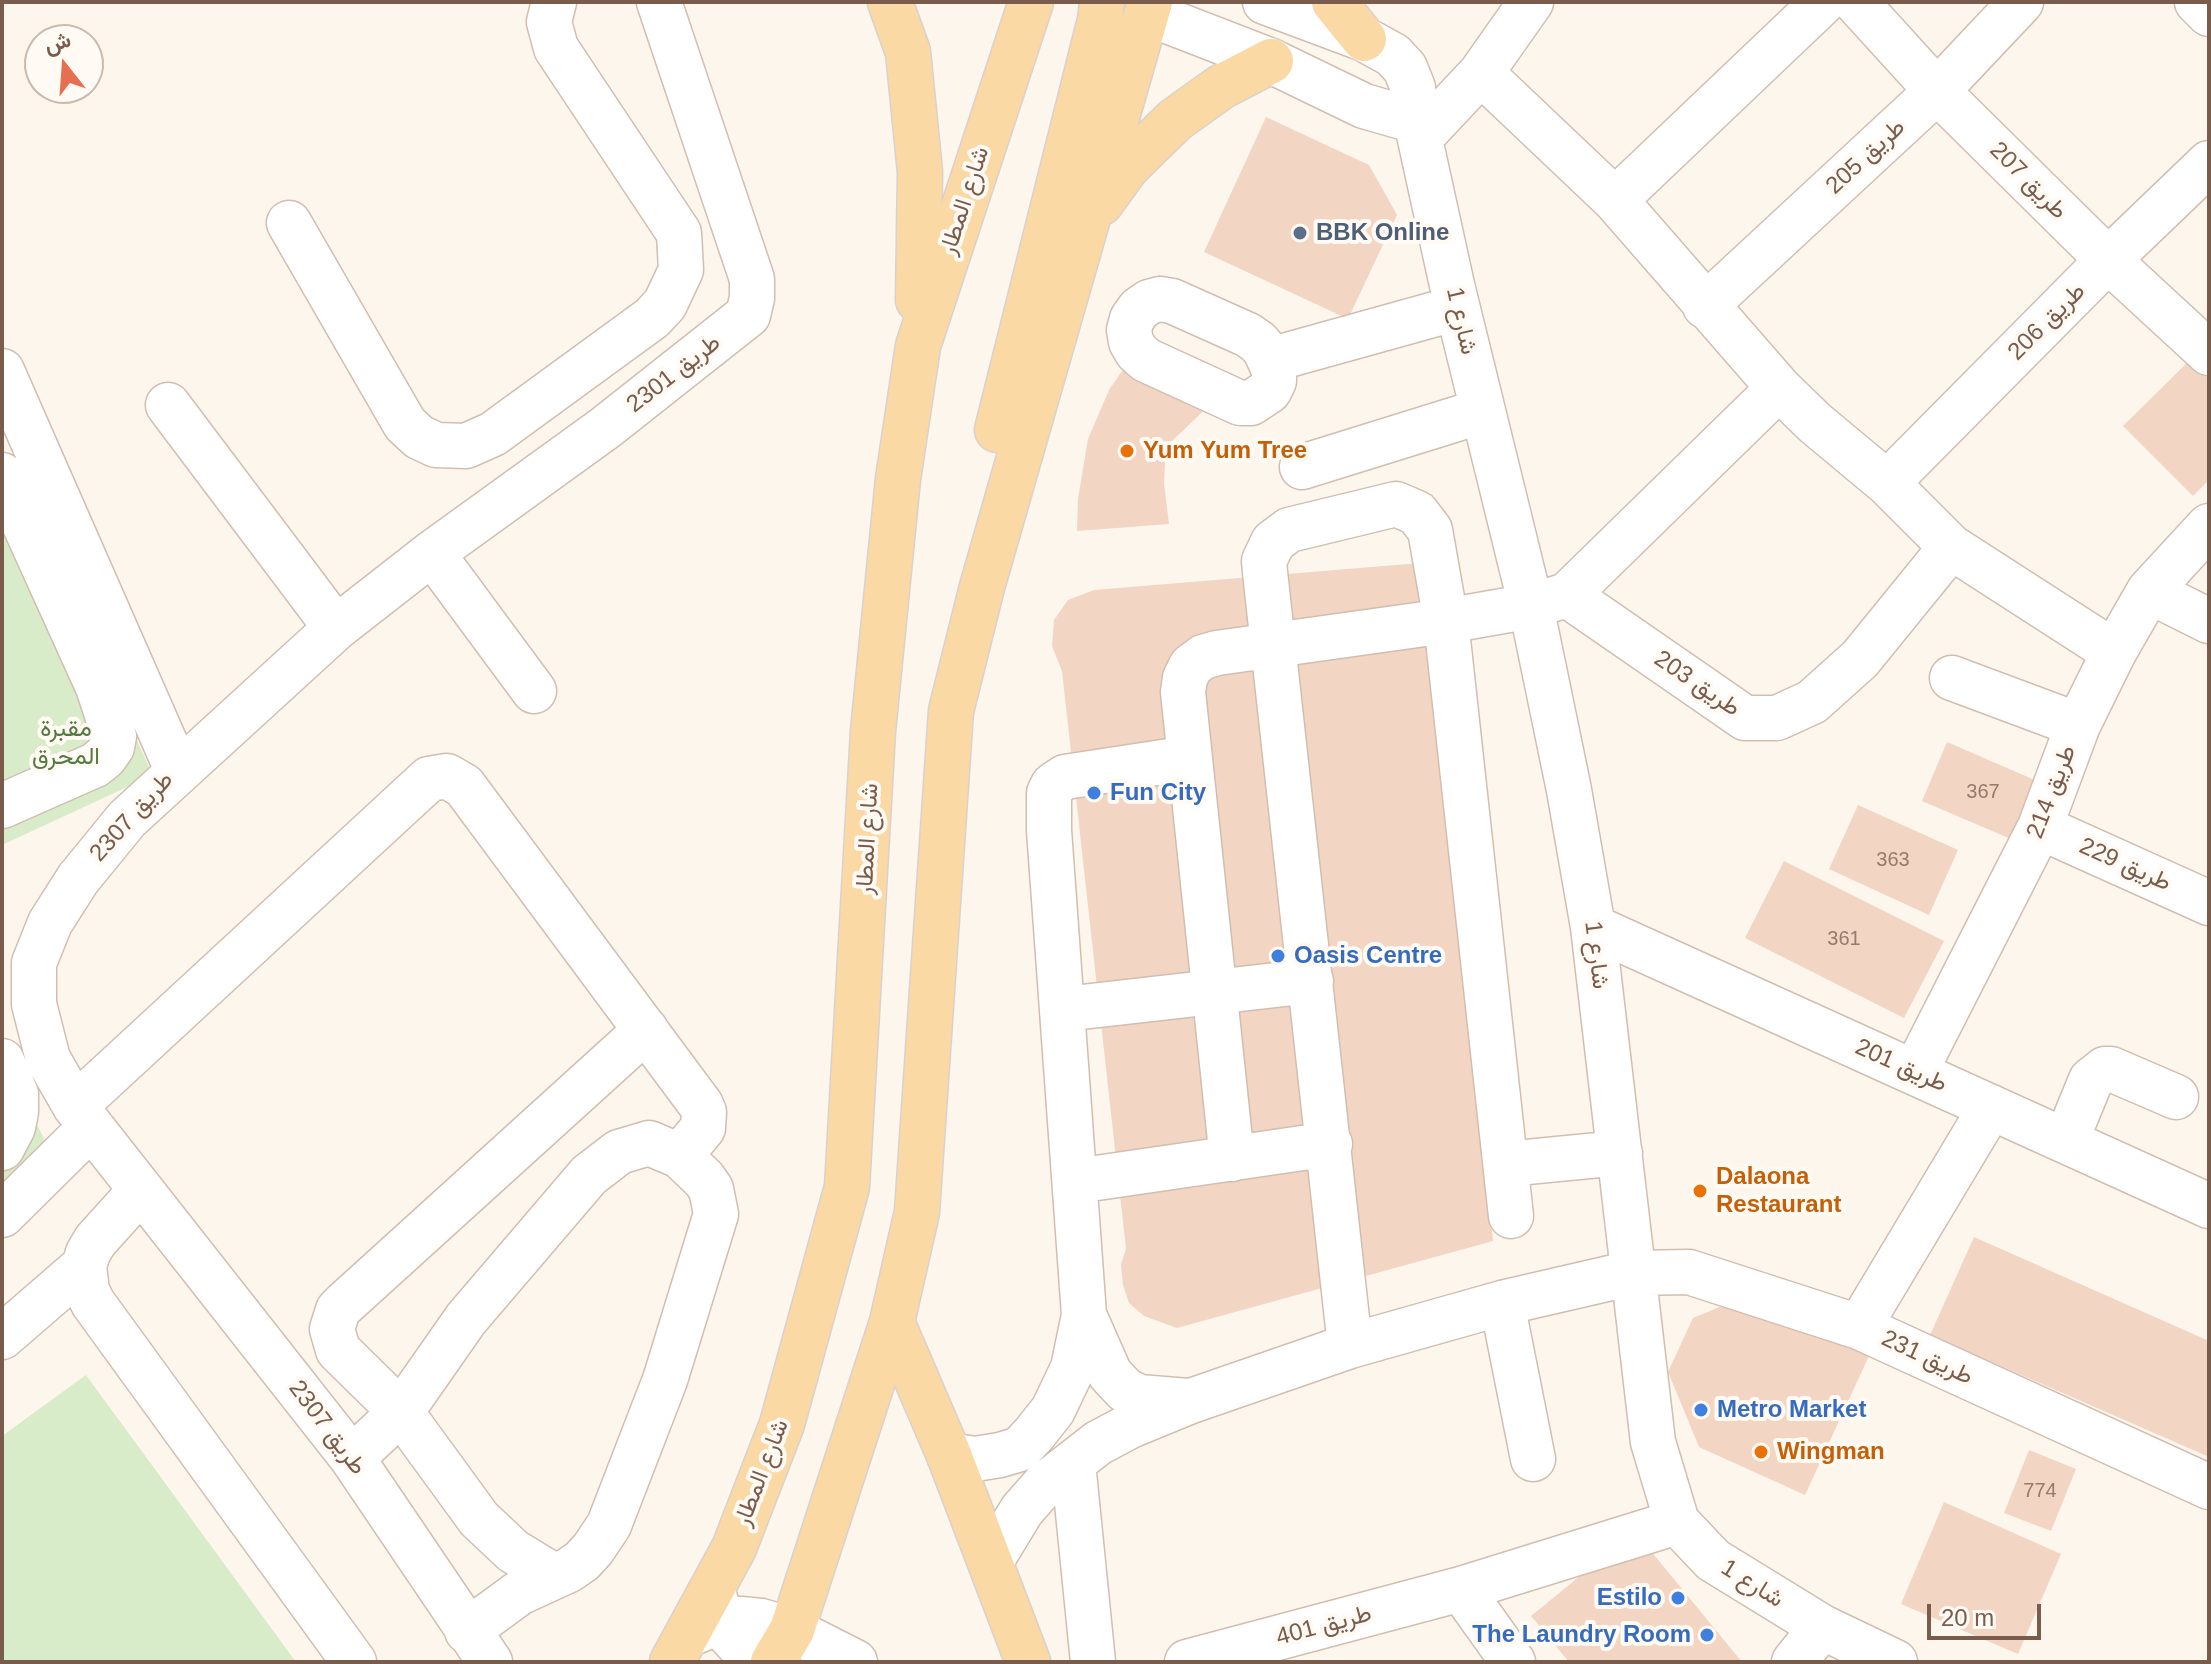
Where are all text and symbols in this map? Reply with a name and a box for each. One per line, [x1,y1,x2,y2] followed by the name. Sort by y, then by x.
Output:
[24,24,104,104] north arrow
[41,27,74,58] text: ش
[1820,113,1912,201] street label: طريق 205
[1983,136,2073,226] street label: طريق 207
[934,143,996,259] street label: شارع المطار
[1316,219,1449,247] place label: BBK Online
[1291,224,1309,242] marker: BBK Online
[2002,277,2092,367] street label: طريق 206
[1439,284,1483,358] street label: شارع 1
[621,329,727,419] street label: طريق 2301
[1143,437,1307,465] place label: Yum Yum Tree
[1118,442,1136,460] marker: Yum Yum Tree
[1648,645,1746,723] street label: طريق 203
[32,715,100,771] park label: مقبرة المحرق
[2021,741,2083,843] street label: طريق 214
[84,766,180,868] street label: طريق 2307
[1110,779,1206,807] place label: Fun City
[1966,780,2000,804] house number: 367
[851,782,885,896] street label: شارع المطار
[1085,784,1103,802] marker: Fun City
[2075,832,2175,898] street label: طريق 229
[1876,848,1910,872] house number: 363
[1578,919,1614,991] street label: شارع 1
[1827,927,1861,951] house number: 361
[1294,942,1442,970] place label: Oasis Centre
[1269,947,1287,965] marker: Oasis Centre
[1851,1033,1951,1099] street label: طريق 201
[1716,1163,1841,1219] place label: Dalaona Restaurant
[1691,1182,1709,1200] marker: Dalaona Restaurant
[1877,1324,1977,1392] street label: طريق 231
[282,1375,372,1481] street label: طريق 2307
[1717,1396,1866,1424] place label: Metro Market
[1692,1401,1710,1419] marker: Metro Market
[729,1416,795,1530] street label: شارع المطار
[1777,1438,1885,1466] place label: Wingman
[1752,1443,1770,1461] marker: Wingman
[2023,1479,2057,1503] house number: 774
[1715,1554,1789,1614] street label: شارع 1
[1597,1584,1662,1612] place label: Estilo
[1931,1588,2045,1638] scale bar
[1669,1589,1687,1607] marker: Estilo
[1273,1599,1375,1653] street label: طريق 401
[1941,1604,1994,1631] text: 20 m
[1472,1621,1691,1649] place label: The Laundry Room
[1698,1626,1716,1644] marker: The Laundry Room

